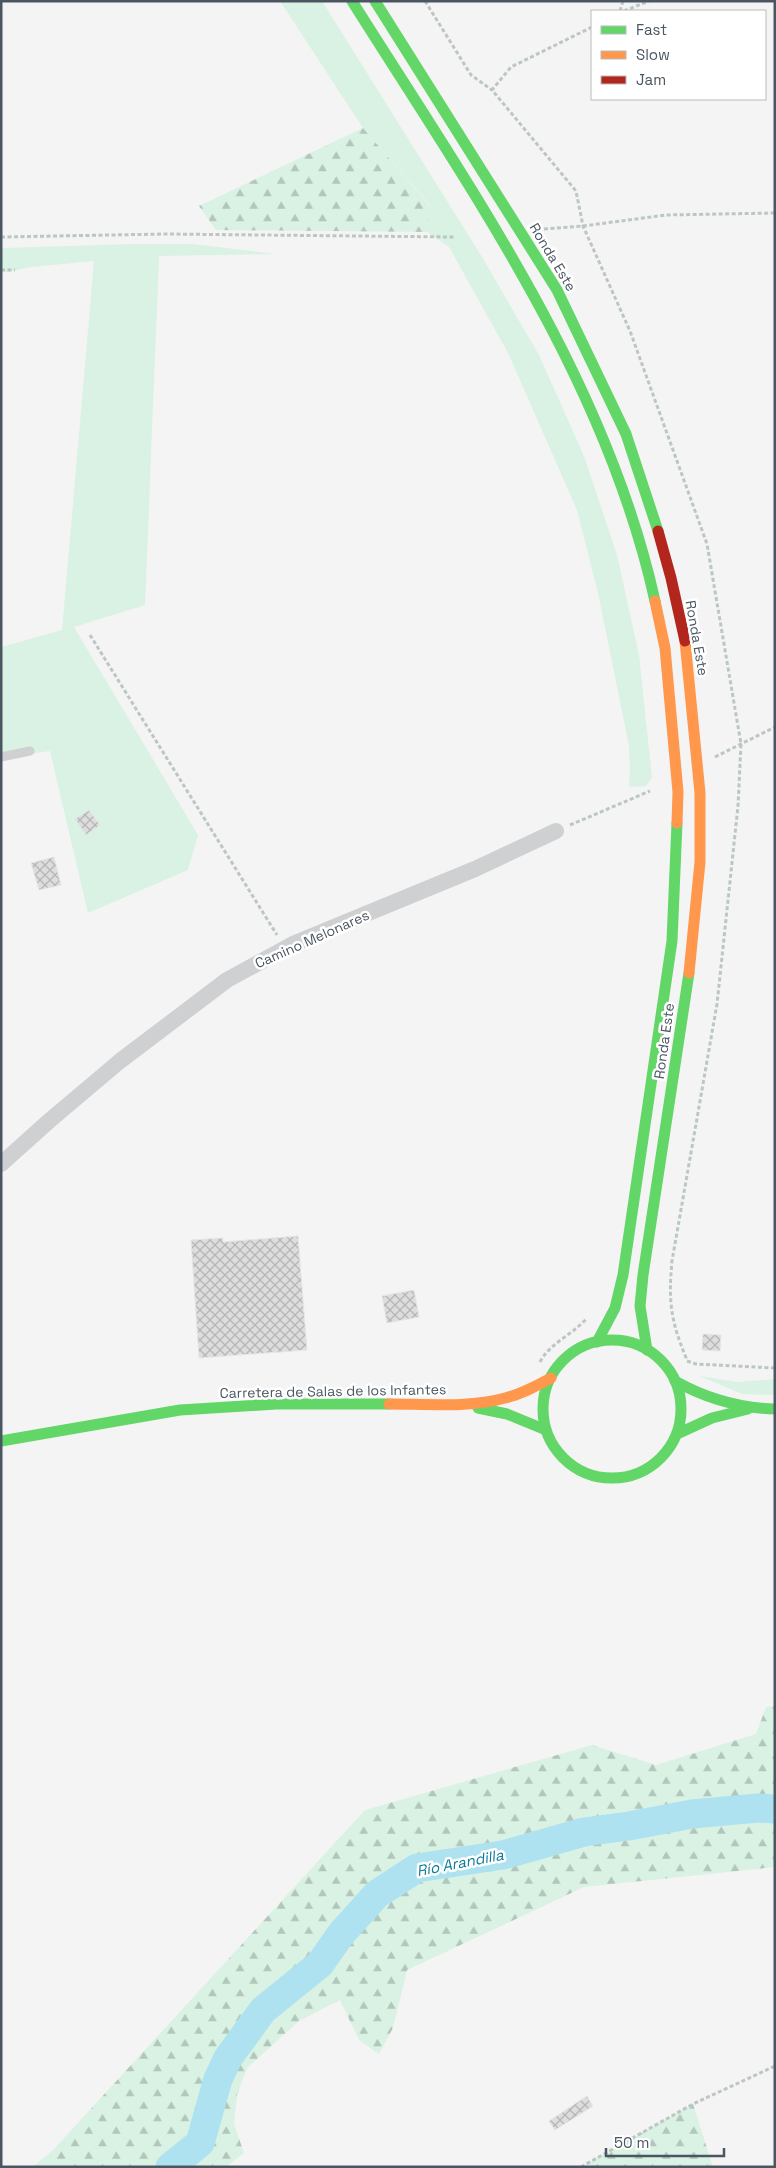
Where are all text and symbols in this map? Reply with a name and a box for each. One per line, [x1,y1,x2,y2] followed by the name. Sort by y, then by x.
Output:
[591,10,766,100] legend
[636,20,667,39] text: Fast
[636,45,670,64] text: Slow
[636,70,666,89] text: Jam
[526,220,580,294] street label: Ronda Este
[682,599,712,677] street label: Ronda Este
[252,906,372,972] street label: Camino Melonares
[650,1002,678,1080] street label: Ronda Este
[220,1380,446,1402] street label: Carretera de Salas de los Infantes
[415,1845,505,1880] water label: Río Arandilla
[606,2126,724,2158] scale bar
[614,2133,649,2152] text: 50 m

